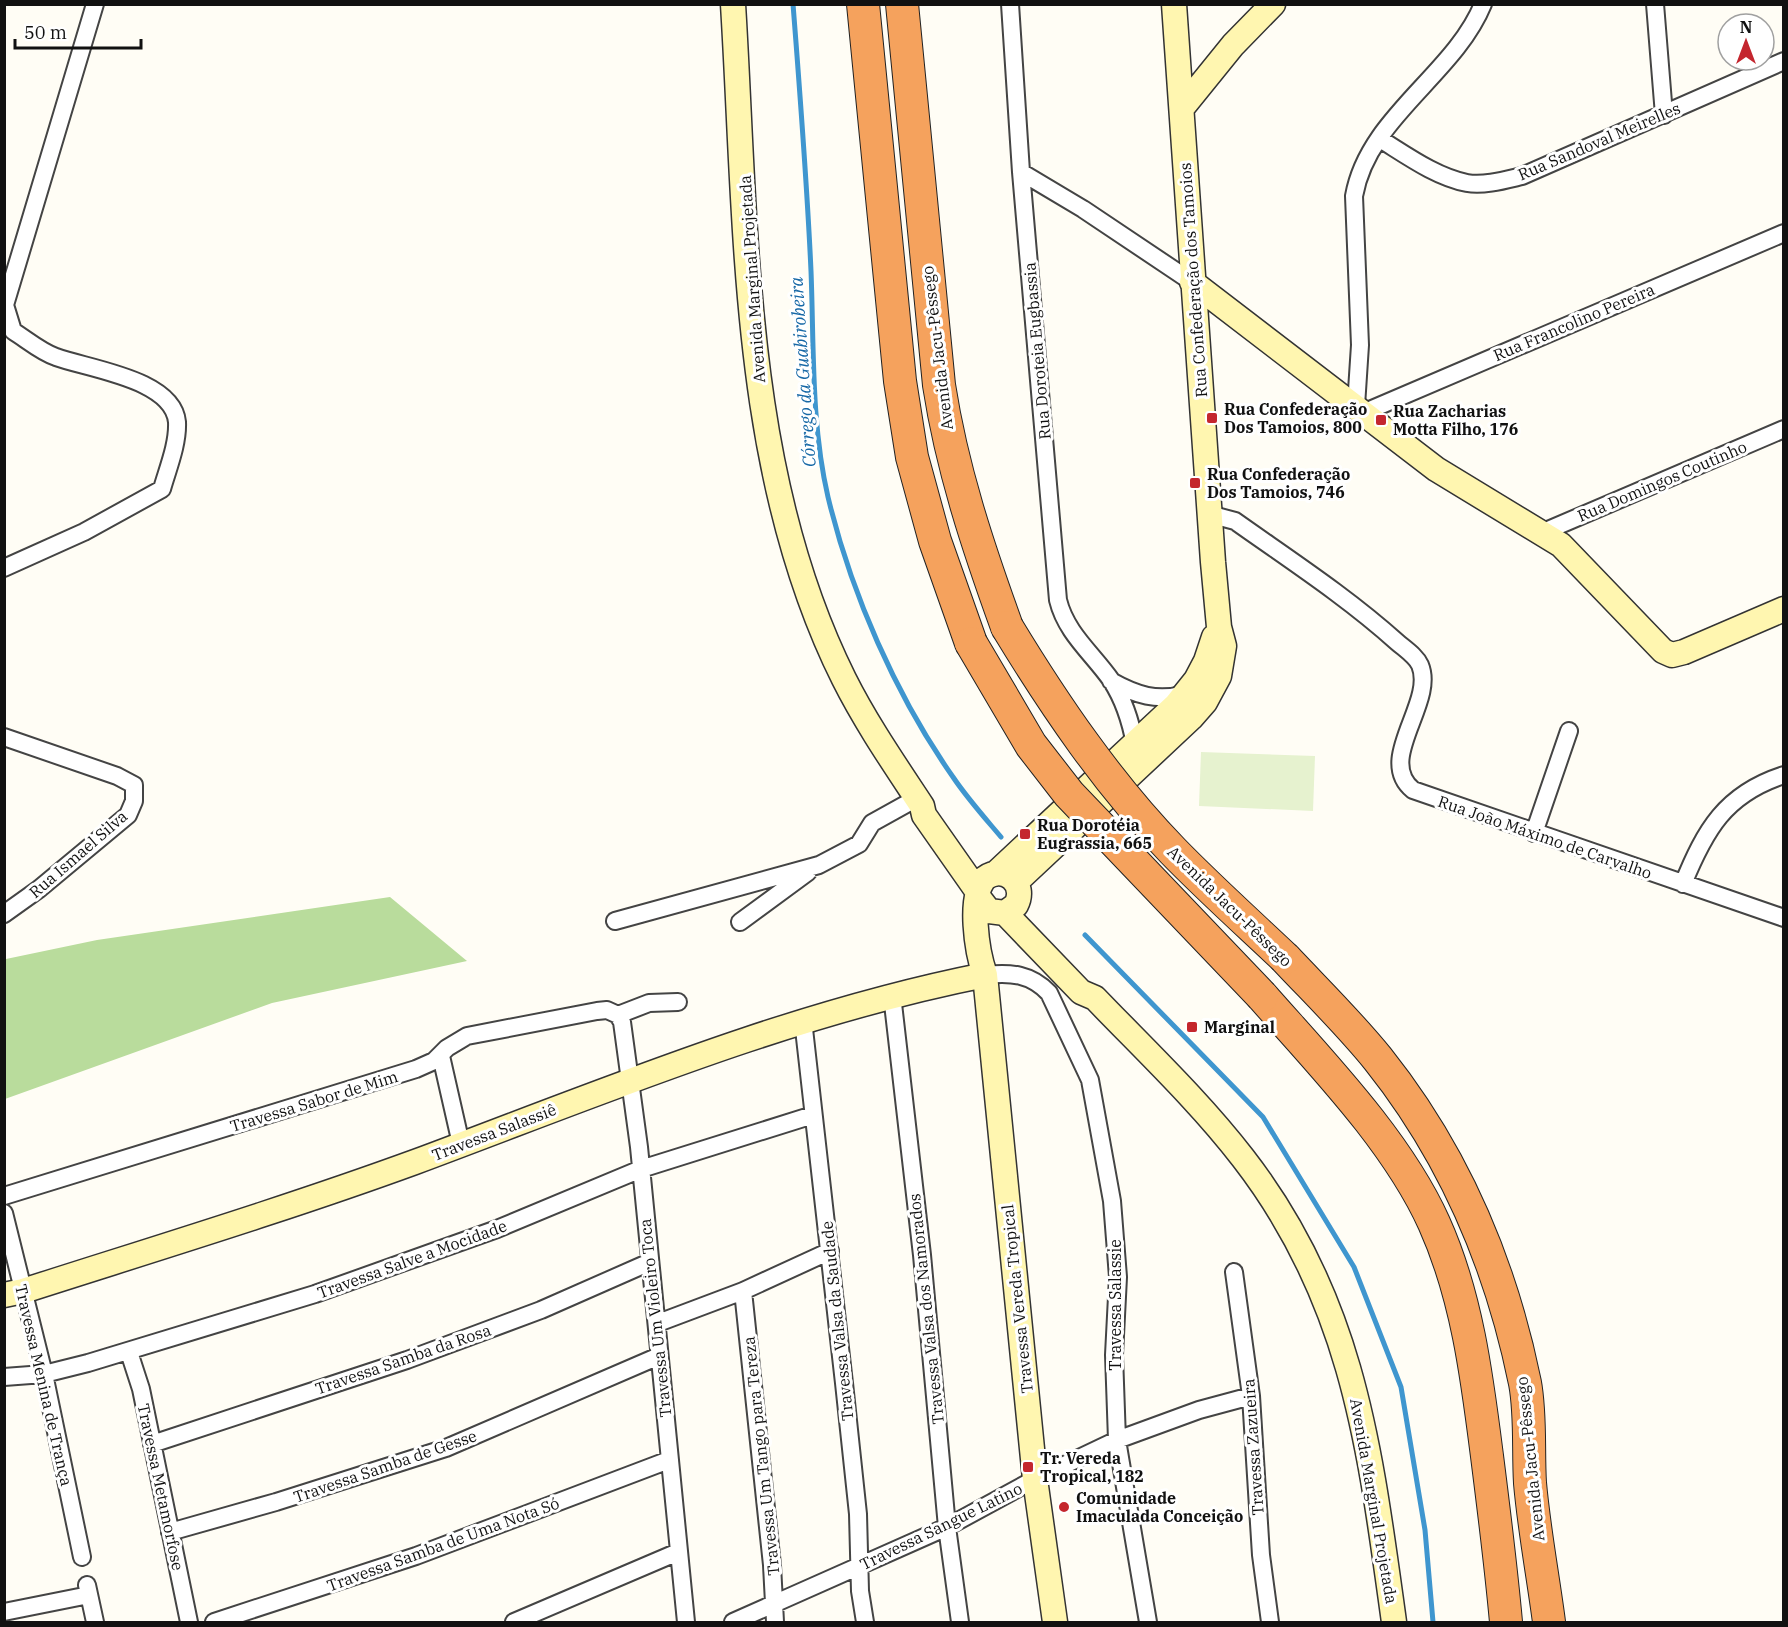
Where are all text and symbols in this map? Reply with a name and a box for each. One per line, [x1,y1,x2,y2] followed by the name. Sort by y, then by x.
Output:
[15,12,141,50] scale bar
[1716,12,1776,72] north arrow
[1740,17,1752,37] text: N
[24,21,67,44] text: 50 m
[1515,98,1683,184] street label: Rua Sandoval Meirelles
[1175,162,1211,398] street label: Rua Confederação dos Tamoios
[735,174,769,384] street label: Avenida Marginal Projetada
[1019,261,1055,440] street label: Rua Doroteia Eugbassia
[917,265,957,431] street label: Avenida Jacu-Pêssego
[784,276,821,468] water label: Córrego da Guabirobeira
[1490,279,1658,365] street label: Rua Francolino Pereira
[1224,399,1367,437] place label: Rua Confederação Dos Tamoios, 800
[1393,401,1518,439] place label: Rua Zacharias Motta Filho, 176
[1205,411,1219,425] marker: Rua Confederação Dos Tamoios, 800
[1374,413,1388,427] marker: Rua Zacharias Motta Filho, 176
[1574,436,1750,526] street label: Rua Domingos Coutinho
[1207,464,1350,502] place label: Rua Confederação Dos Tamoios, 746
[1188,476,1202,490] marker: Rua Confederação Dos Tamoios, 746
[1435,791,1655,883] street label: Rua João Máximo de Carvalho
[25,806,131,902] street label: Rua Ismael Silva
[1037,815,1152,853] place label: Rua Dorotéia Eugrassia, 665
[1018,827,1032,841] marker: Rua Dorotéia Eugrassia, 665
[1164,841,1296,971] street label: Avenida Jacu-Pêssego
[1204,1017,1275,1037] place label: Marginal
[1185,1020,1199,1034] marker: Marginal
[228,1066,400,1136] street label: Travessa Sabor de Mim
[429,1099,559,1165] street label: Travessa Salassiê
[904,1193,948,1425] street label: Travessa Valsa dos Namorados
[997,1203,1037,1395] street label: Travessa Vereda Tropical
[315,1215,509,1303] street label: Travessa Salve a Mocidade
[635,1217,675,1418] street label: Travessa Um Violeiro Toca
[817,1220,857,1422] street label: Travessa Valsa da Saudade
[1105,1239,1125,1371] street label: Travessa Salassie
[11,1282,77,1488] street label: Travessa Menina de Trança
[312,1319,494,1398] street label: Travessa Samba da Rosa
[738,1335,784,1577] street label: Travessa Um Tango para Tereza
[1511,1376,1549,1542] street label: Avenida Jacu-Pêssego
[1238,1378,1268,1516] street label: Travessa Zazueira
[1346,1397,1402,1606] street label: Avenida Marginal Projetada
[134,1402,188,1572] street label: Travessa Metamorfose
[291,1425,479,1507] street label: Travessa Samba de Gesse
[1040,1448,1144,1486] place label: Tr. Vereda Tropical, 182
[1021,1460,1035,1474] marker: Tr. Vereda Tropical, 182
[857,1478,1025,1574] street label: Travessa Sangue Latino
[1076,1488,1243,1526] place label: Comunidade Imaculada Conceição
[324,1493,562,1595] street label: Travessa Samba de Uma Nota Só
[1057,1500,1071,1514] marker: Comunidade Imaculada Conceição

